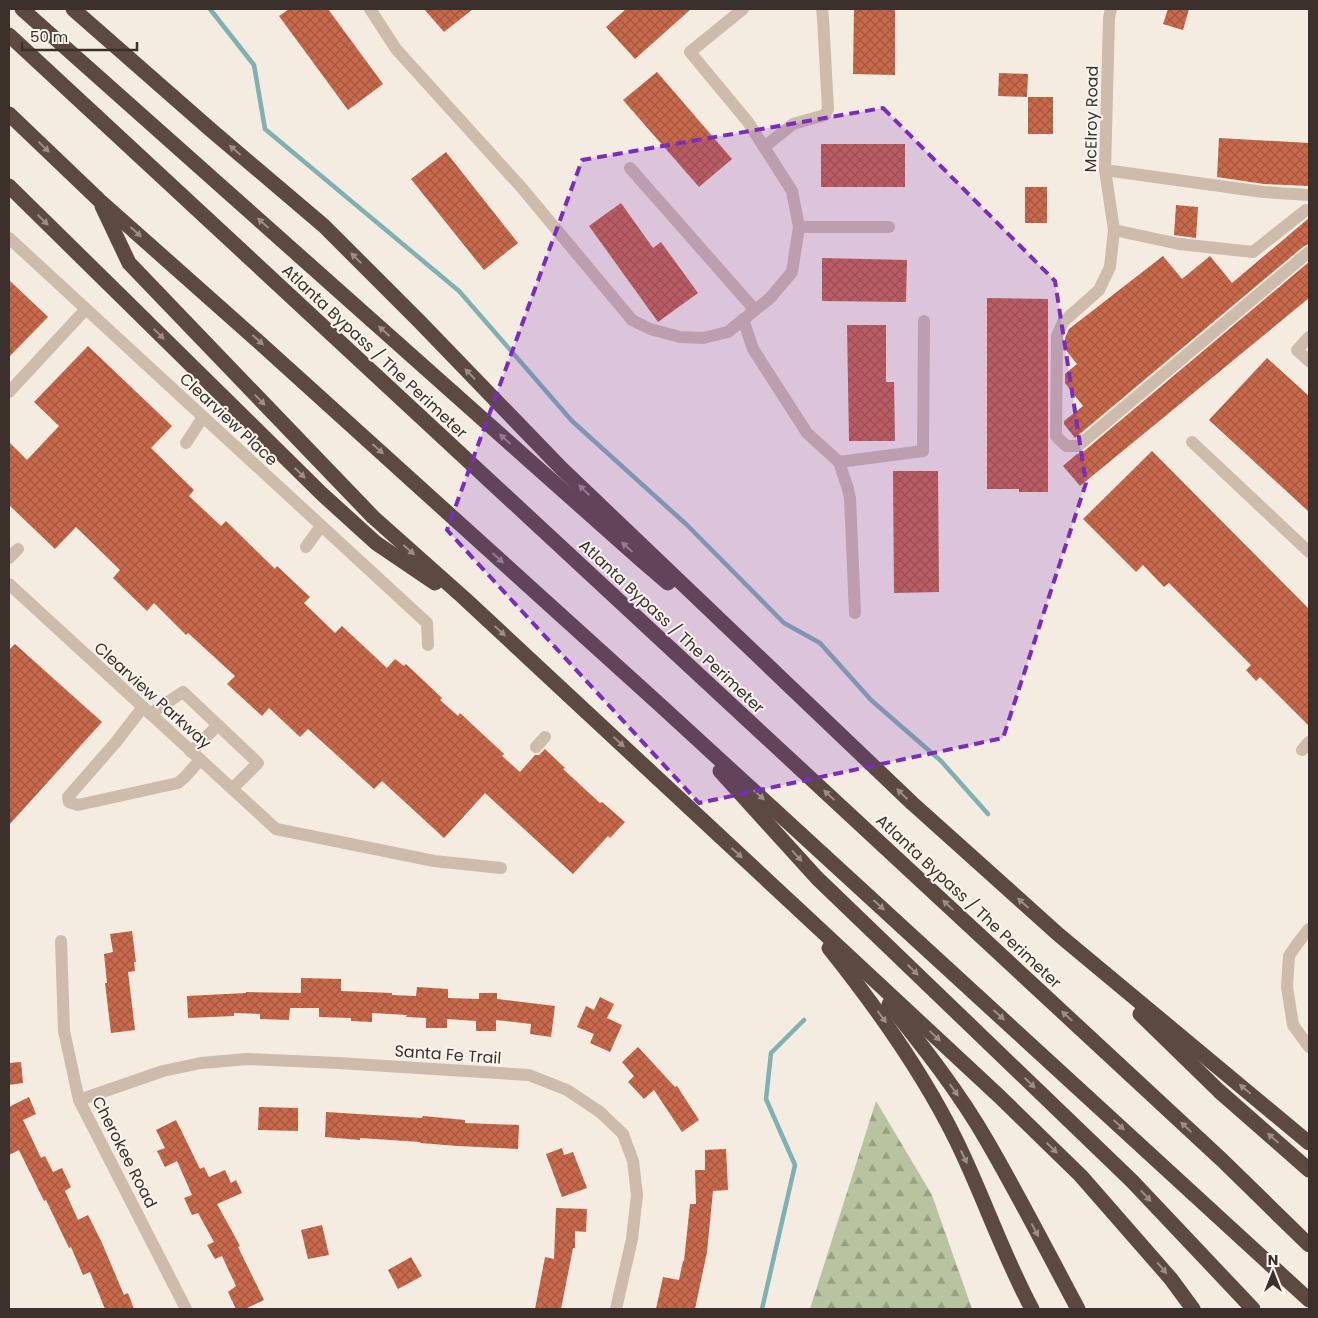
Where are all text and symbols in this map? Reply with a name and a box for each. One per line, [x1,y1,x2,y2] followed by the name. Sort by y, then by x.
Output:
[22,20,138,52] scale bar
[30,26,68,47] text: 50 m
[1079,65,1104,173] street label: McElroy Road
[38,141,50,153] one-way arrow
[228,145,241,156] one-way arrow
[37,214,49,226] one-way arrow
[257,217,269,229] one-way arrow
[129,227,142,238] one-way arrow
[350,252,362,264] one-way arrow
[277,259,473,444] street label: Atlanta Bypass / The Perimeter
[378,326,390,337] one-way arrow
[153,328,165,340] one-way arrow
[251,334,263,346] one-way arrow
[174,368,283,471] street label: Clearview Place
[464,368,476,380] one-way arrow
[254,393,266,405] one-way arrow
[500,433,512,445] one-way arrow
[372,443,384,455] one-way arrow
[294,467,306,479] one-way arrow
[578,484,590,496] one-way arrow
[574,534,770,719] street label: Atlanta Bypass / The Perimeter
[621,541,633,553] one-way arrow
[403,544,416,555] one-way arrow
[492,552,504,564] one-way arrow
[493,625,505,637] one-way arrow
[89,636,216,754] street label: Clearview Parkway
[612,736,624,748] one-way arrow
[896,788,908,800] one-way arrow
[823,789,835,801] one-way arrow
[753,790,766,801] one-way arrow
[871,809,1067,994] street label: Atlanta Bypass / The Perimeter
[731,847,743,859] one-way arrow
[791,850,803,862] one-way arrow
[1016,897,1029,908] one-way arrow
[873,899,885,911] one-way arrow
[942,899,954,911] one-way arrow
[907,964,919,976] one-way arrow
[993,1009,1005,1021] one-way arrow
[876,1010,887,1023] one-way arrow
[1061,1010,1073,1022] one-way arrow
[928,1030,940,1042] one-way arrow
[394,1039,502,1070] street label: Santa Fe Trail
[1024,1077,1036,1089] one-way arrow
[949,1083,959,1096] one-way arrow
[1239,1084,1252,1095] one-way arrow
[86,1092,163,1212] street label: Cherokee Road
[1113,1119,1125,1130] one-way arrow
[1180,1121,1192,1133] one-way arrow
[1267,1132,1279,1144] one-way arrow
[1046,1142,1058,1154] one-way arrow
[960,1150,968,1164] one-way arrow
[1140,1190,1152,1202] one-way arrow
[1031,1223,1039,1237] one-way arrow
[1248,1248,1298,1298] north arrow
[1268,1250,1278,1270] text: N
[1156,1262,1168,1274] one-way arrow

